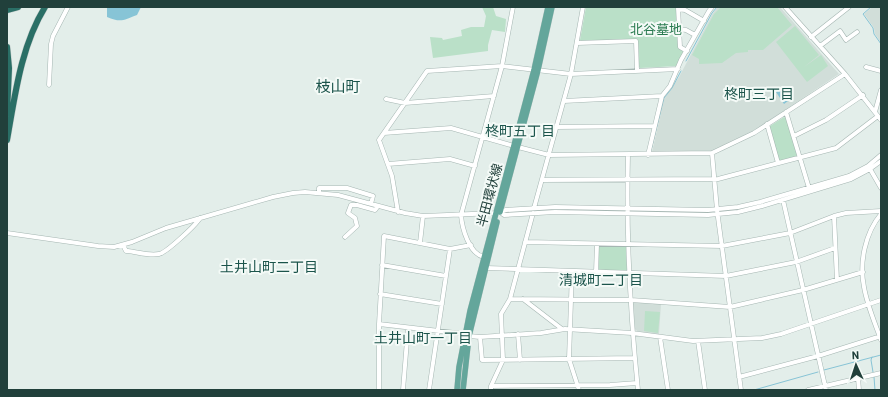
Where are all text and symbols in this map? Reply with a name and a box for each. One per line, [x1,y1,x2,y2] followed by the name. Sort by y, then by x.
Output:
[630,21,682,37] park label: 北谷墓地
[315,77,361,95] district label: 枝山町
[724,85,794,102] district label: 柊町三丁目
[485,122,555,139] district label: 柊町五丁目
[473,162,505,228] street label: 半田環状線
[220,258,318,275] district label: 土井山町二丁目
[559,271,643,288] district label: 清城町二丁目
[374,329,472,346] district label: 土井山町一丁目
[836,345,876,385] north arrow
[851,348,859,361] text: N

